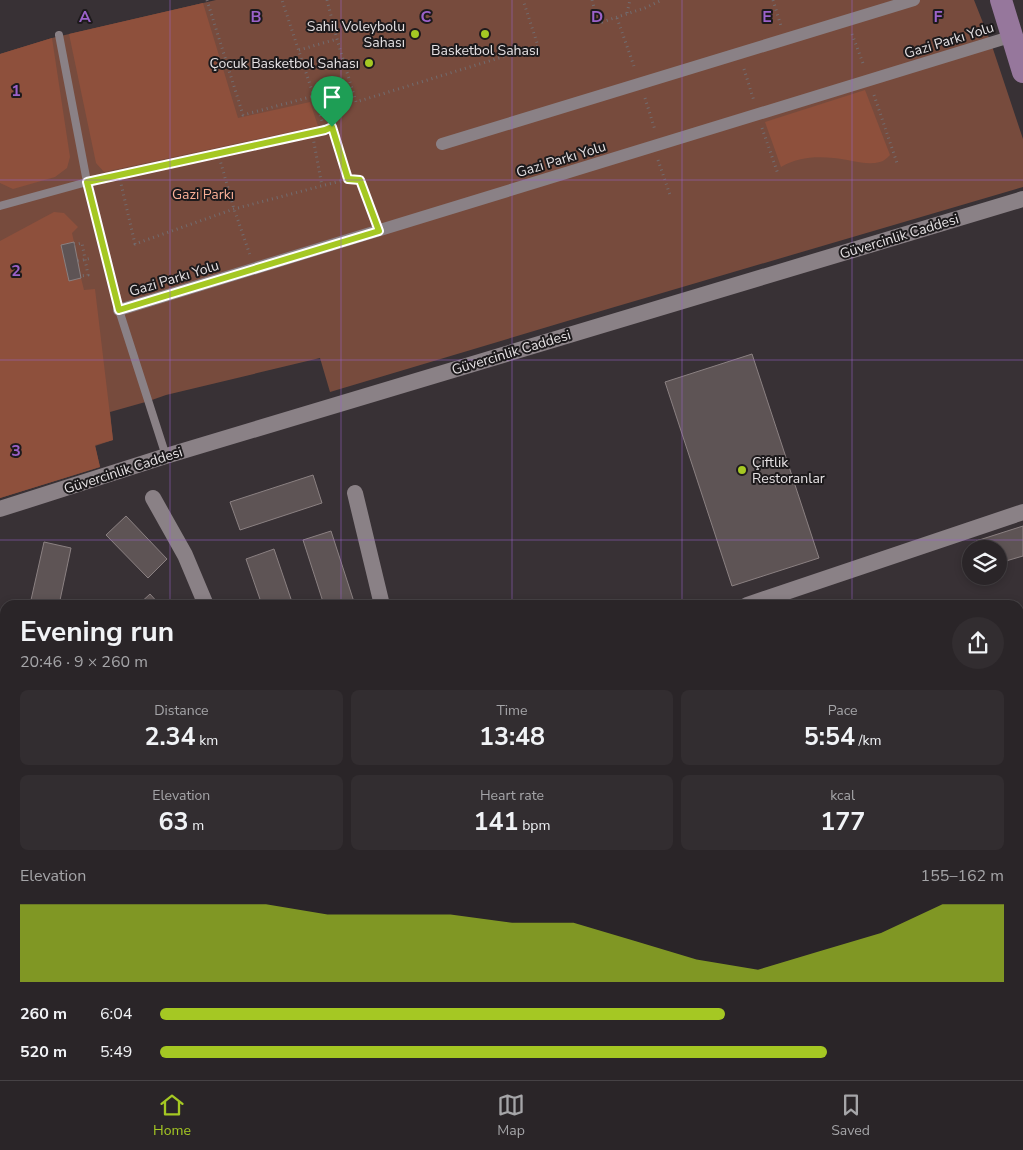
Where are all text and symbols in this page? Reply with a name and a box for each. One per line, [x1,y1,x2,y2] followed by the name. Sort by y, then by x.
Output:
[79,6,91,28] text: A
[250,6,262,28] text: B
[421,6,432,28] text: C
[591,6,603,28] text: D
[762,6,772,28] text: E
[934,6,943,28] text: F
[307,17,405,52] place label: Sahil Voleybolu Sahası
[902,18,996,63] street label: Gazi Parkı Yolu
[409,28,421,40] marker: Sahil Voleybolu Sahası
[479,28,491,40] marker: Basketbol Sahası
[431,41,539,60] place label: Basketbol Sahası
[209,54,359,73] place label: Çocuk Basketbol Sahası
[363,57,375,69] marker: Çocuk Basketbol Sahası
[311,76,353,127] pin
[11,80,21,102] text: 1
[318,83,346,111] icon: arrive
[514,137,608,182] street label: Gazi Parkı Yolu
[172,185,234,204] park label: Gazi Parkı
[837,209,961,264] street label: Güvercinlik Caddesi
[127,256,221,301] street label: Gazi Parkı Yolu
[11,260,21,282] text: 2
[449,325,573,380] street label: Güvercinlik Caddesi
[11,440,21,462] text: 3
[61,442,185,499] street label: Güvercinlik Caddesi
[752,453,825,488] place label: Çiftlik Restoranlar
[736,464,748,476] marker: Çiftlik Restoranlar
[962,540,1007,585] map controls
[962,540,1007,585] button: layers
[20,613,174,651] text: Evening run
[952,617,1004,669] button: share
[20,651,148,673] text: 20:46 · 9 × 260 m
[154,701,209,720] text: Distance
[496,701,528,720] text: Time
[828,701,858,720] text: Pace
[144,720,196,754] text: 2.34
[479,720,545,754] text: 13:48
[804,720,855,754] text: 5:54
[196,731,218,750] text: km
[855,731,882,750] text: /km
[152,786,210,805] text: Elevation
[480,786,544,805] text: Heart rate
[830,786,855,805] text: kcal
[159,805,189,839] text: 63
[474,805,519,839] text: 141
[820,805,865,839] text: 177
[189,816,204,835] text: m
[519,816,550,835] text: bpm
[20,865,86,887] text: Elevation
[921,865,1004,887] text: 155–162 m
[20,1003,67,1025] text: 260 m
[100,1003,132,1025] text: 6:04
[20,1041,67,1063] text: 520 m
[100,1041,132,1063] text: 5:49
[153,1091,191,1140] tab: Home
[497,1091,525,1140] tab: Map
[831,1091,870,1140] tab: Saved

